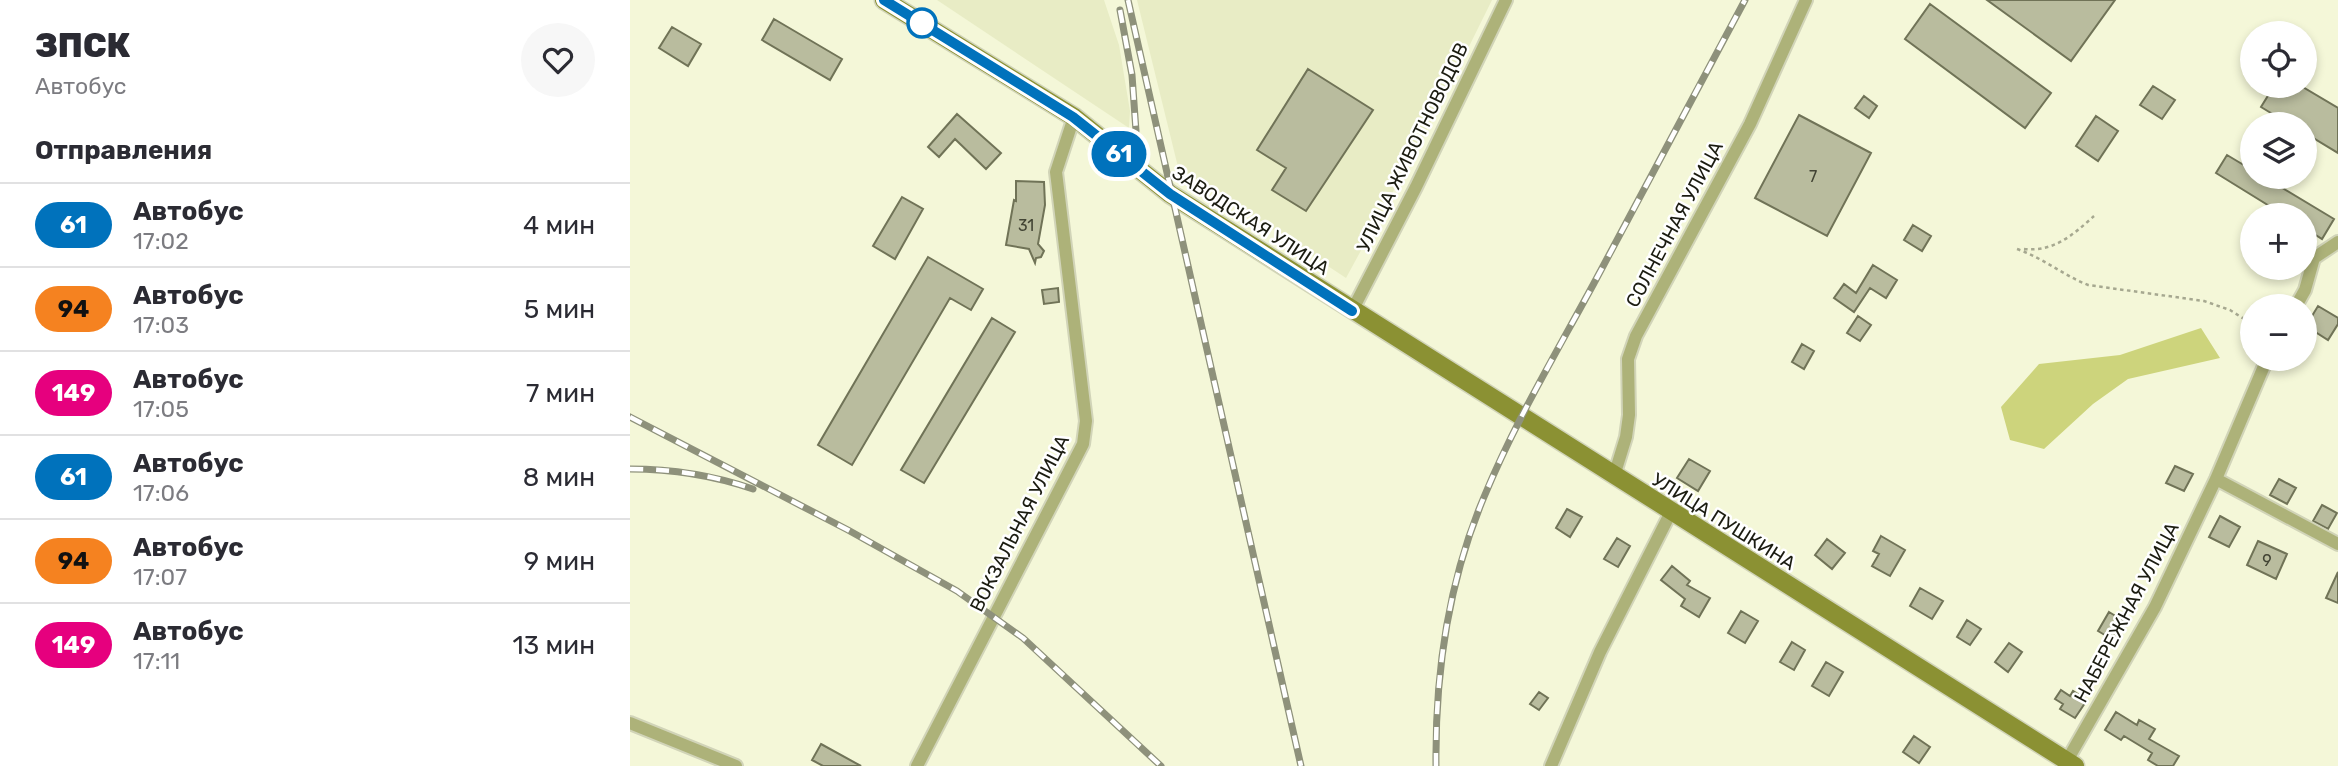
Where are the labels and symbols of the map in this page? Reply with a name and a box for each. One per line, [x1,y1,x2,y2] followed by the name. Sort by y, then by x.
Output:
[907,8,937,38] unlabelled marker
[1352,39,1473,256] street label: УЛИЦА ЖИВОТНОВОДОВ
[1088,131,1150,177] line badge: 61
[1621,137,1728,311] street label: СОЛНЕЧНАЯ УЛИЦА
[1168,161,1334,280] street label: ЗАВОДСКАЯ УЛИЦА
[1809,167,1817,186] house number: 7
[1018,216,1034,235] house number: 31
[965,431,1074,615] street label: ВОКЗАЛЬНАЯ УЛИЦА
[1648,468,1800,575] street label: УЛИЦА ПУШКИНА
[2069,518,2184,706] street label: НАБЕРЕЖНАЯ УЛИЦА
[2262,551,2272,570] house number: 9

